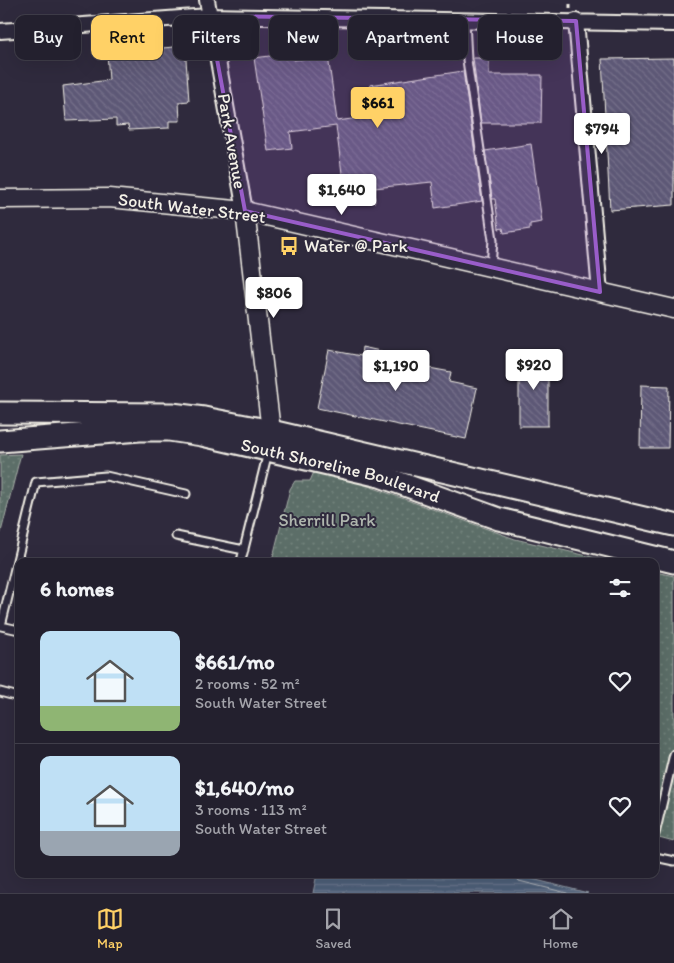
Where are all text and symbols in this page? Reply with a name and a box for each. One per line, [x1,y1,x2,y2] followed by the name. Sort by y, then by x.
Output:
[15,15,81,60] chip: Buy
[91,15,163,60] chip: Rent
[173,15,259,60] chip: Filters
[269,15,338,60] chip: New
[348,15,468,60] chip: Apartment
[478,15,562,60] chip: House
[348,86,408,129] pin: $661
[213,92,251,190] street label: Park Avenue
[362,93,394,112] text: $661
[572,112,632,155] pin: $794
[585,119,619,138] text: $794
[301,174,383,216] pin: $1,640
[318,180,366,199] text: $1,640
[117,188,267,228] street label: South Water Street
[278,235,300,257] bus stop icon: Water @ Park
[304,235,409,257] place label: Water @ Park
[244,276,304,319] pin: $806
[256,283,292,302] text: $806
[504,348,564,391] pin: $920
[355,350,437,392] pin: $1,190
[517,355,551,374] text: $920
[374,356,418,375] text: $1,190
[239,433,443,508] street label: South Shoreline Boulevard
[278,509,376,531] park label: Sherrill Park
[606,574,634,602] icon: filters
[40,576,114,601] text: 6 homes
[195,649,275,674] text: $661/mo
[80,651,140,711] icon: home
[606,667,634,695] icon: heart
[195,674,300,693] text: 2 rooms · 52 m²
[195,693,327,712] text: South Water Street
[195,775,294,800] text: $1,640/mo
[80,776,140,836] icon: home
[606,792,634,820] icon: heart
[195,800,307,819] text: 3 rooms · 113 m²
[195,819,327,838] text: South Water Street
[96,905,124,952] tab: Map
[315,905,351,952] tab: Saved
[543,905,578,952] tab: Home

